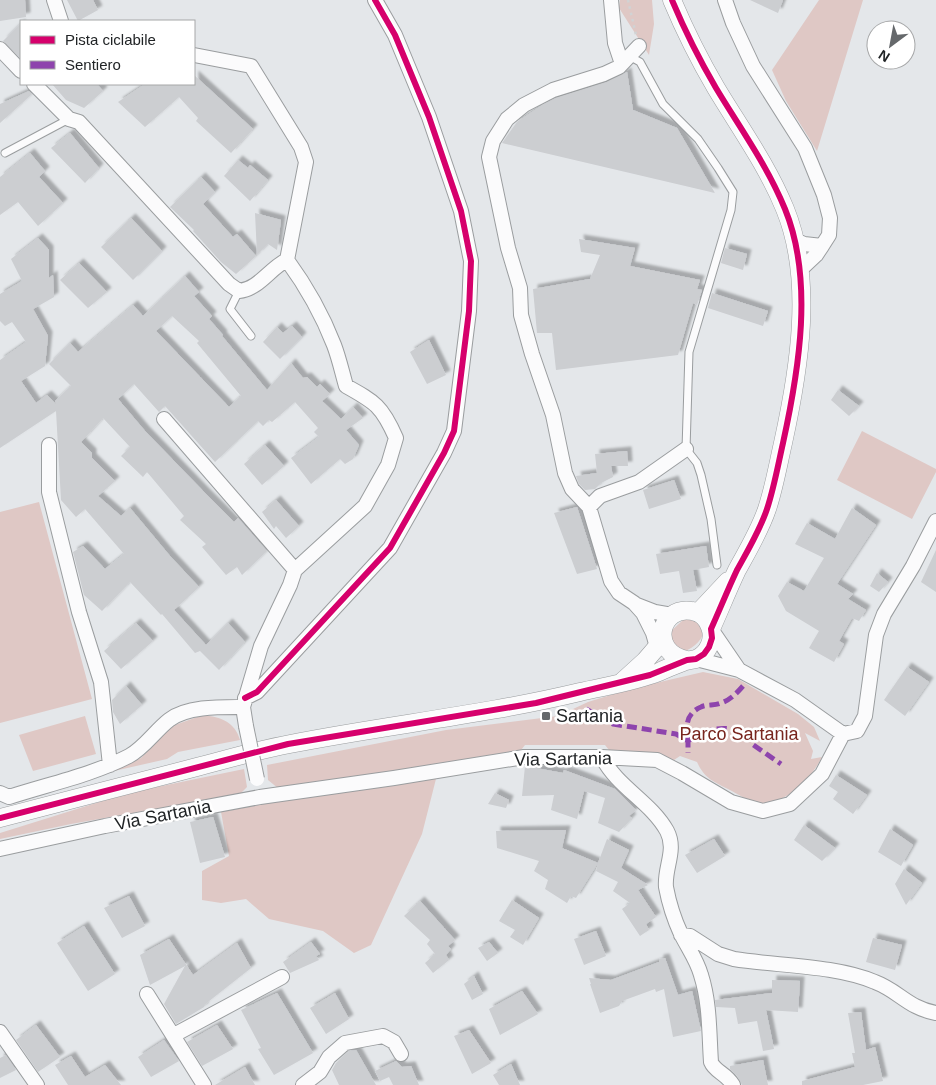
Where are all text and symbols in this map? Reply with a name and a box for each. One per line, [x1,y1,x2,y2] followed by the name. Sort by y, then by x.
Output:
[20,20,195,85] legend
[866,20,916,70] north arrow
[65,31,156,48] text: Pista ciclabile
[876,47,893,65] text: N
[65,56,121,73] text: Sentiero
[556,706,624,726] place label: Sartania
[540,710,552,722] marker: Sartania
[679,724,800,744] park label: Parco Sartania
[514,748,613,770] street label: Via Sartania
[113,796,214,834] street label: Via Sartania

